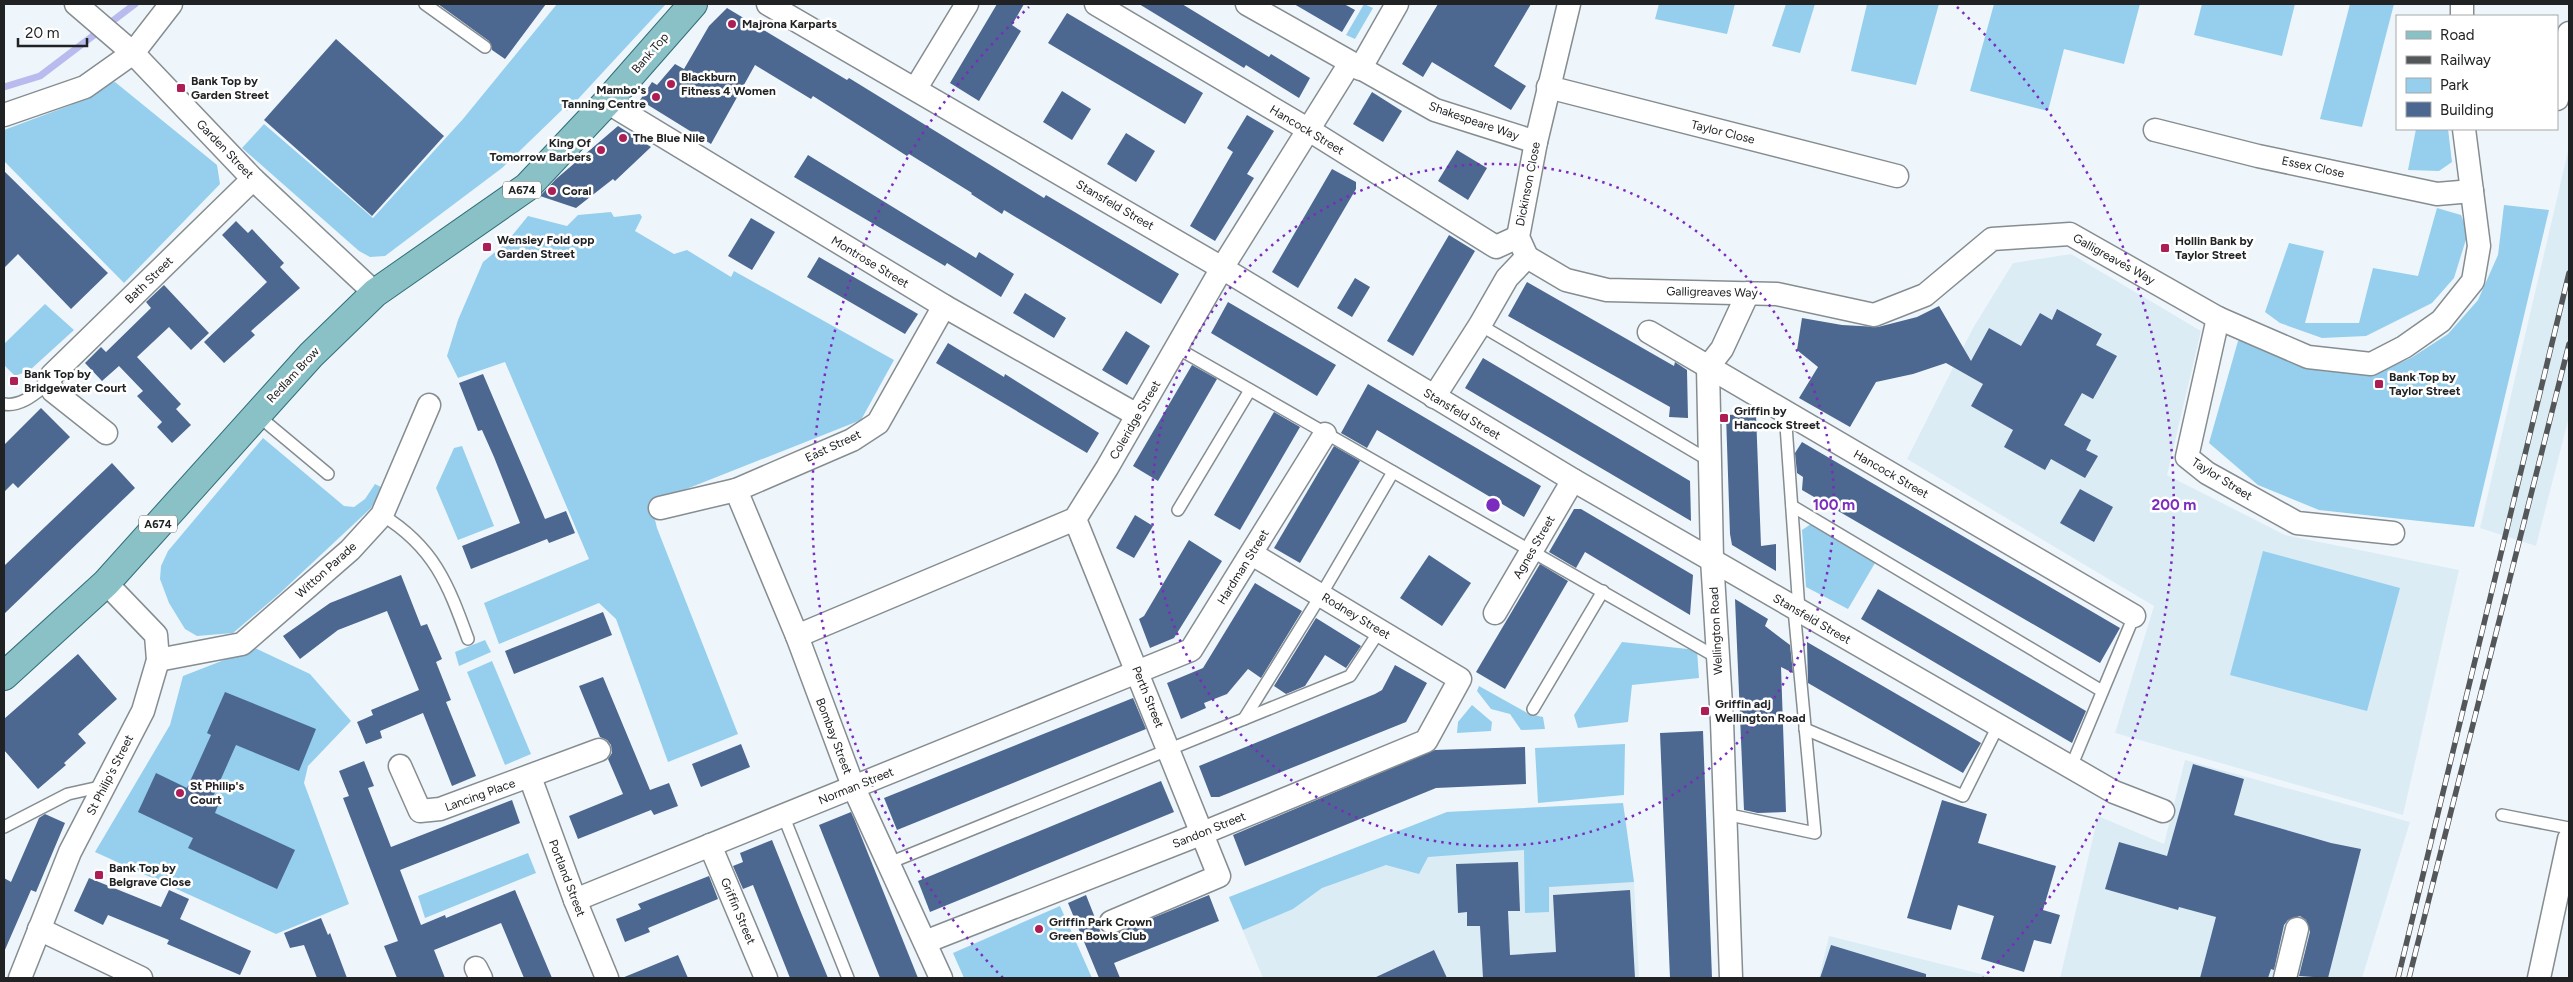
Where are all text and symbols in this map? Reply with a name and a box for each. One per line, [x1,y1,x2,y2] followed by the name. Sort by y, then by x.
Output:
[18,15,86,47] scale bar
[2396,15,2558,130] legend
[742,17,837,31] place label: Majrona Karparts
[726,18,738,30] marker: Majrona Karparts
[25,24,59,42] text: 20 m
[2440,26,2475,44] text: Road
[629,30,671,76] street label: Bank Top
[2440,51,2491,69] text: Railway
[681,70,776,98] place label: Blackburn Fitness 4 Women
[191,74,269,102] place label: Bank Top by Garden Street
[2440,76,2469,94] text: Park
[665,78,677,90] marker: Blackburn Fitness 4 Women
[175,82,187,94] marker: Bank Top by Garden Street
[562,83,646,111] place label: Mambo's Tanning Centre
[650,91,662,103] marker: Mambo's Tanning Centre
[1427,99,1522,143] street label: Shakespeare Way
[2440,101,2494,119] text: Building
[1267,102,1347,158] street label: Hancock Street
[194,117,257,182] street label: Garden Street
[1690,117,1757,147] street label: Taylor Close
[633,131,705,145] place label: The Blue Nile
[617,132,629,144] marker: The Blue Nile
[489,136,591,164] place label: King Of Tomorrow Barbers
[1513,140,1543,227] street label: Dickinson Close
[595,144,607,156] marker: King Of Tomorrow Barbers
[2280,154,2346,181] street label: Essex Close
[1074,177,1157,233] street label: Stansfeld Street
[503,182,541,198] road number: A674
[562,184,592,198] place label: Coral
[546,185,558,197] marker: Coral
[2071,231,2158,288] street label: Galligreaves Way
[497,233,594,261] place label: Wensley Fold opp Garden Street
[829,233,912,291] street label: Montrose Street
[2175,234,2253,262] place label: Hollin Bank by Taylor Street
[481,241,493,253] marker: Wensley Fold opp Garden Street
[2159,242,2171,254] marker: Hollin Bank by Taylor Street
[122,253,176,306] street label: Bath Street
[1666,284,1759,300] street label: Galligreaves Way
[264,344,323,406] street label: Redlam Brow
[24,367,127,395] place label: Bank Top by Bridgewater Court
[2389,370,2461,398] place label: Bank Top by Taylor Street
[8,375,20,387] marker: Bank Top by Bridgewater Court
[1107,378,1164,462] street label: Coleridge Street
[2373,378,2385,390] marker: Bank Top by Taylor Street
[1421,385,1503,443] street label: Stansfeld Street
[1734,404,1821,432] place label: Griffin by Hancock Street
[1718,412,1730,424] marker: Griffin by Hancock Street
[803,427,864,465] street label: East Street
[1851,447,1931,501] street label: Hancock Street
[2189,455,2255,503] street label: Taylor Street
[1484,496,1502,514] centre of rings
[1813,496,1855,514] text: 100 m
[2152,496,2196,514] text: 200 m
[1510,513,1558,581] street label: Agnes Street
[139,516,177,532] road number: A674
[1214,527,1272,607] street label: Hardman Street
[293,539,360,601] street label: Witton Parade
[1707,587,1725,675] street label: Wellington Road
[1319,590,1393,642] street label: Rodney Street
[1771,591,1854,647] street label: Stansfeld Street
[1129,664,1167,730] street label: Perth Street
[813,696,855,776] street label: Bombay Street
[1715,697,1806,725] place label: Griffin adj Wellington Road
[1699,705,1711,717] marker: Griffin adj Wellington Road
[84,732,137,818] street label: St Philip's Street
[816,764,896,807] street label: Norman Street
[443,776,517,814] street label: Lancing Place
[190,779,244,807] place label: St Philip's Court
[174,787,186,799] marker: St Philip's Court
[1170,809,1248,851] street label: Sandon Street
[546,837,588,919] street label: Portland Street
[109,861,191,889] place label: Bank Top by Belgrave Close
[93,869,105,881] marker: Bank Top by Belgrave Close
[718,876,758,947] street label: Griffin Street
[1049,915,1152,943] place label: Griffin Park Crown Green Bowls Club
[1033,923,1045,935] marker: Griffin Park Crown Green Bowls Club

